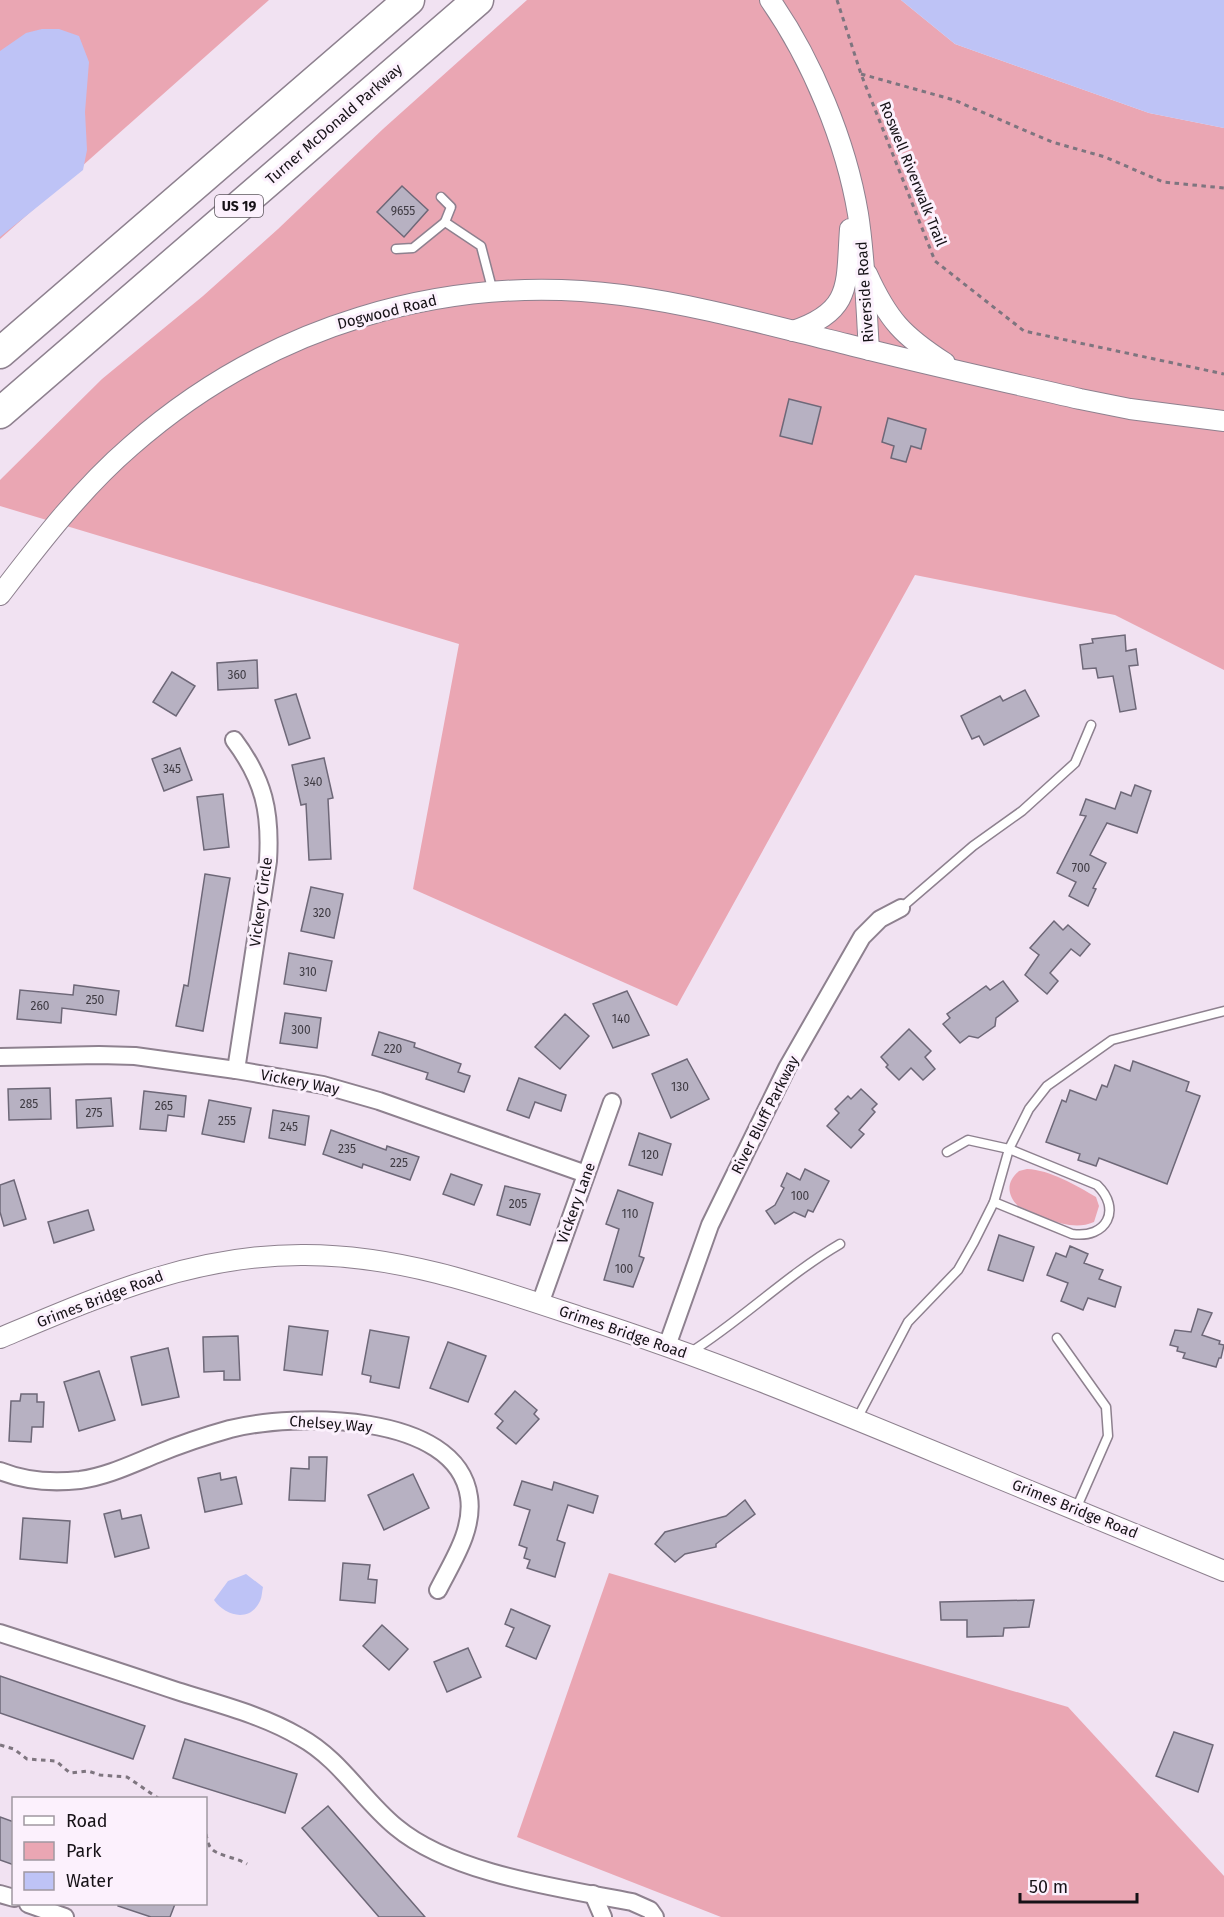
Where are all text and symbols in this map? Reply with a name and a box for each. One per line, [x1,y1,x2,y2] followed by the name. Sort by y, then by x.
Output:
[262,59,406,188] street label: Turner McDonald Parkway
[876,99,951,250] street label: Roswell Riverwalk Trail
[215,195,263,217] road number: US 19
[391,204,415,218] house number: 9655
[852,241,878,343] street label: Riverside Road
[335,291,439,333] street label: Dogwood Road
[227,668,247,682] house number: 360
[163,762,181,776] house number: 345
[303,775,323,789] house number: 340
[246,856,276,948] street label: Vickery Circle
[1072,861,1091,875] house number: 700
[313,906,332,920] house number: 320
[299,965,317,979] house number: 310
[86,993,105,1007] house number: 250
[30,999,50,1013] house number: 260
[612,1012,630,1026] house number: 140
[291,1023,311,1037] house number: 300
[384,1042,403,1056] house number: 220
[727,1052,803,1177] street label: River Bluff Parkway
[259,1066,342,1099] street label: Vickery Way
[671,1080,689,1094] house number: 130
[20,1097,38,1111] house number: 285
[155,1099,173,1113] house number: 265
[86,1106,102,1120] house number: 275
[218,1114,236,1128] house number: 255
[280,1120,298,1134] house number: 245
[338,1142,356,1156] house number: 235
[641,1148,659,1162] house number: 120
[390,1156,408,1170] house number: 225
[553,1160,599,1246] street label: Vickery Lane
[791,1189,810,1203] house number: 100
[509,1197,527,1211] house number: 205
[622,1207,639,1221] house number: 110
[615,1262,634,1276] house number: 100
[34,1267,166,1331] street label: Grimes Bridge Road
[557,1302,689,1362] street label: Grimes Bridge Road
[289,1412,374,1436] street label: Chelsey Way
[1010,1476,1140,1542] street label: Grimes Bridge Road
[12,1797,207,1905] legend
[66,1810,108,1832] text: Road
[66,1840,102,1862] text: Park
[1020,1866,1137,1904] scale bar
[66,1870,113,1892] text: Water
[1029,1876,1068,1898] text: 50 m

